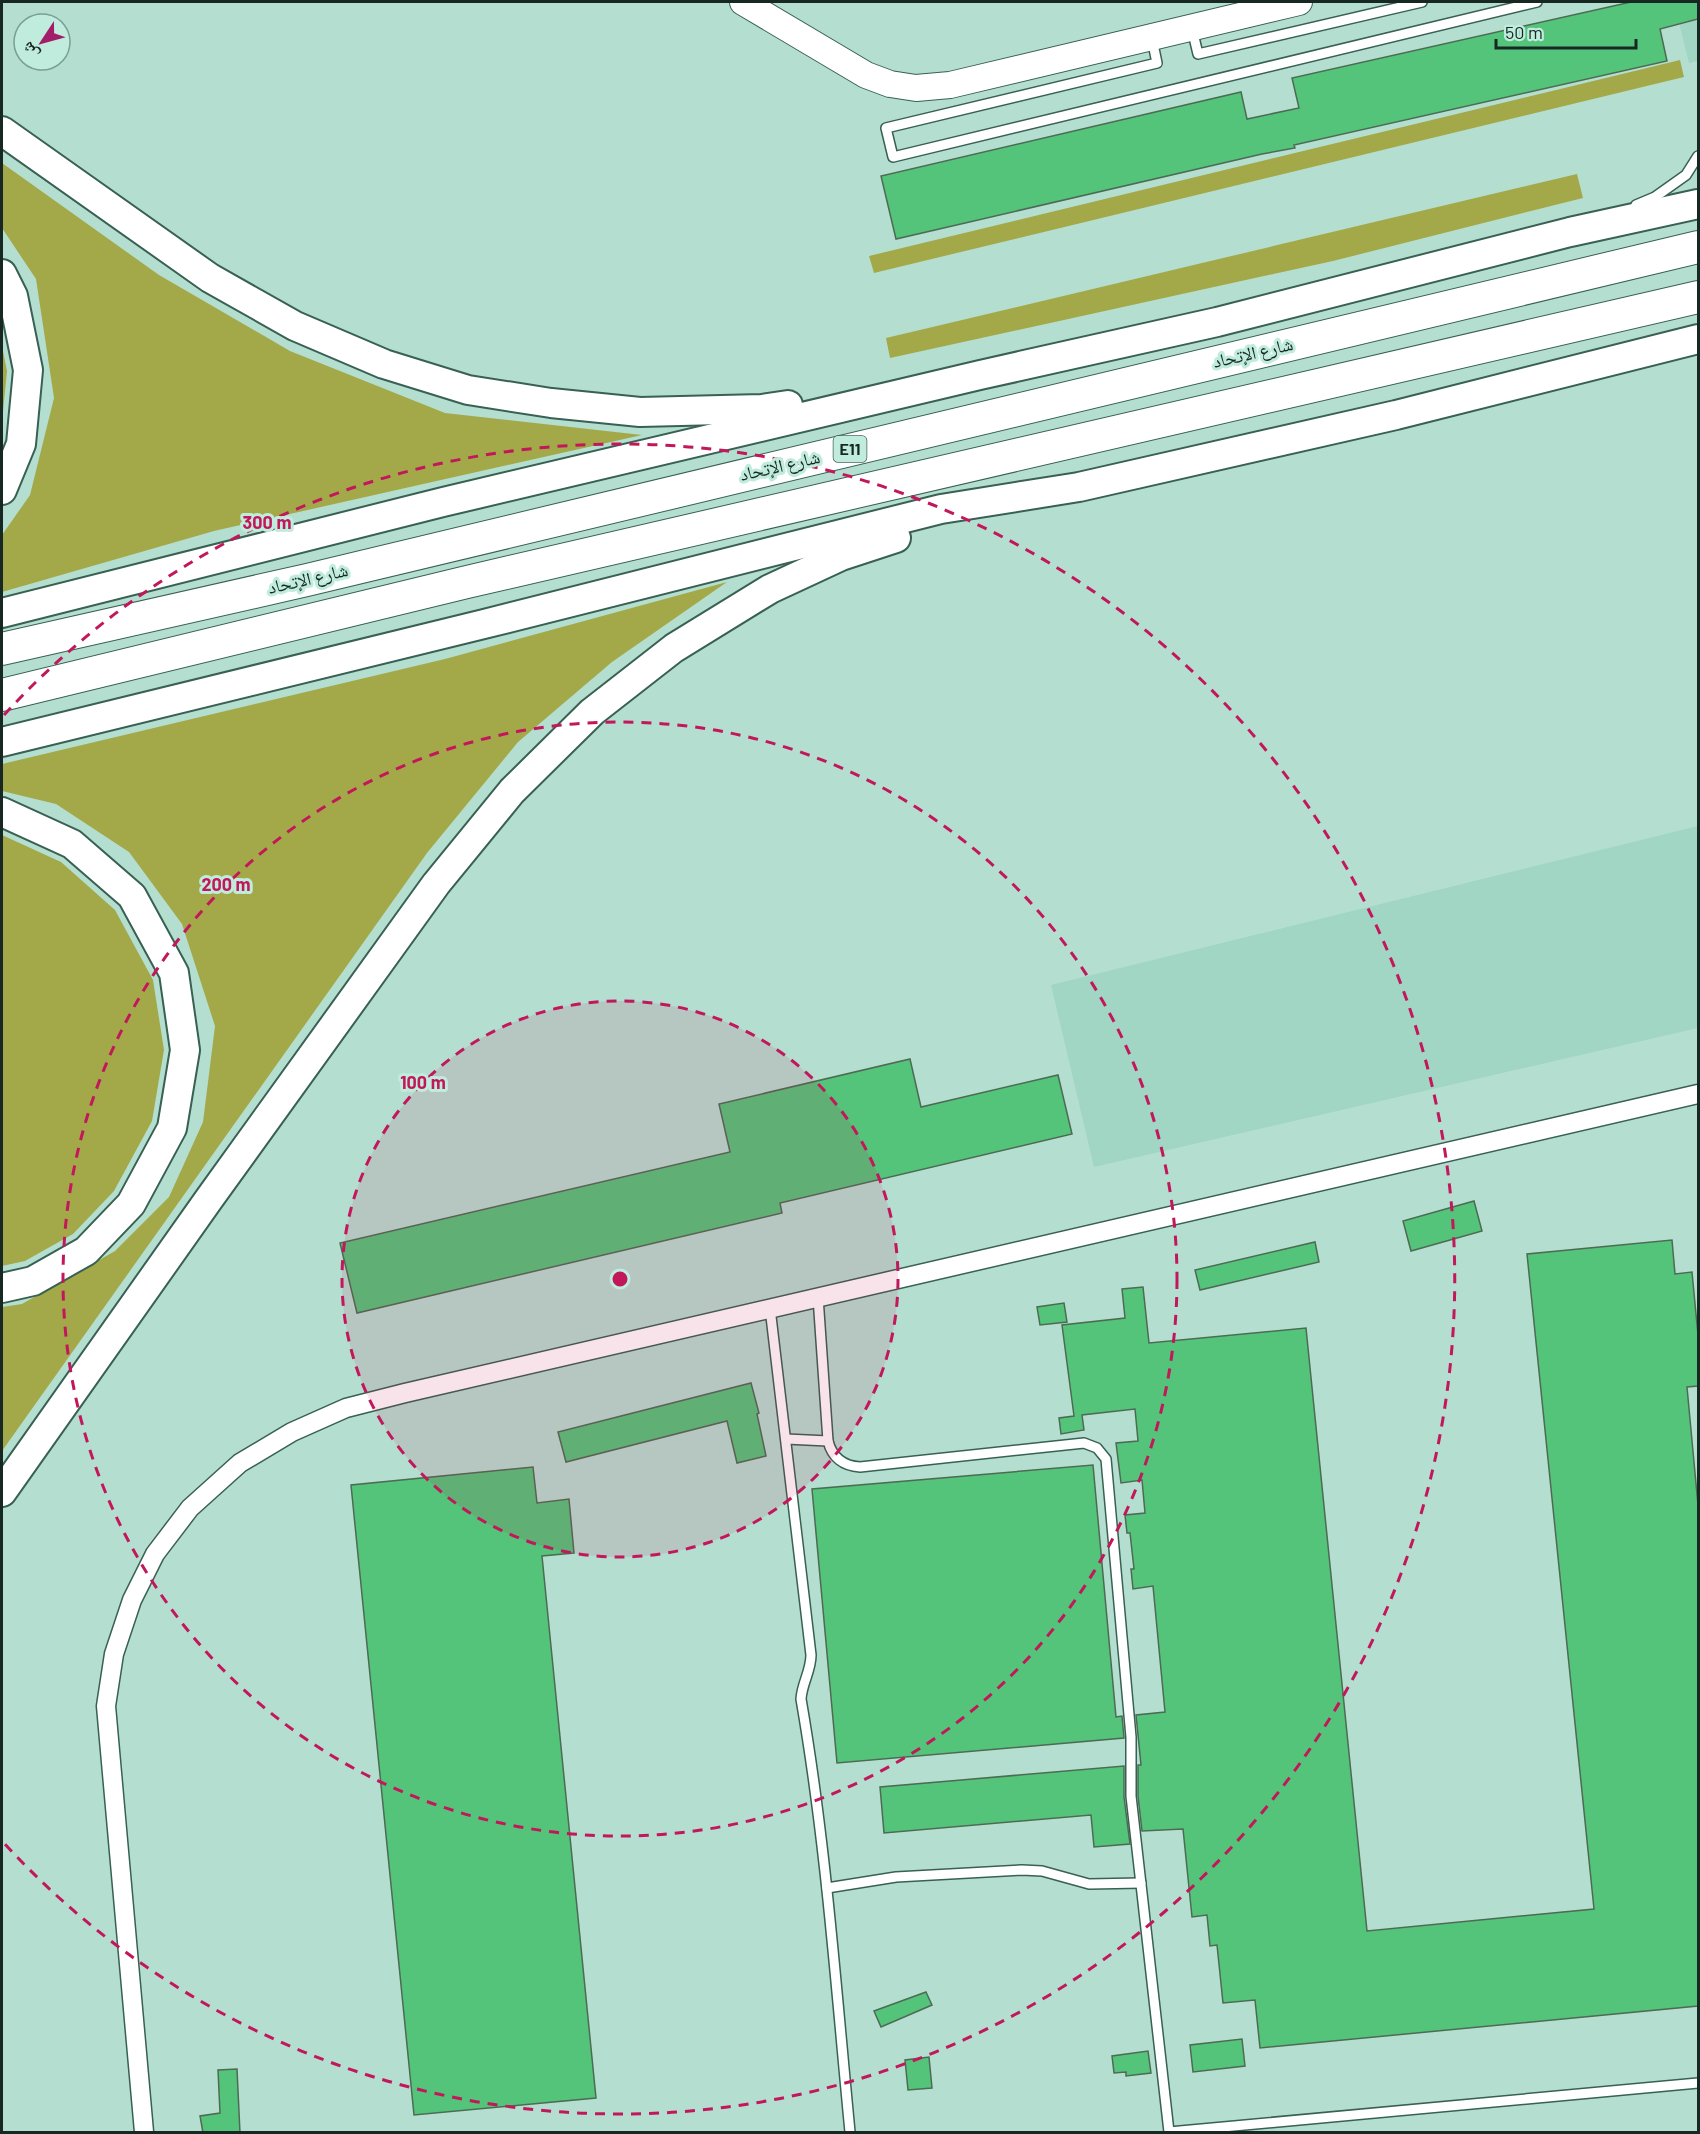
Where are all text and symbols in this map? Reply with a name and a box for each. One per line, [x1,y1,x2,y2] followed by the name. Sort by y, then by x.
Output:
[12,12,72,72] north arrow
[1496,12,1636,50] scale bar
[1505,21,1543,43] text: 50 m
[17,38,43,64] text: ش
[1211,332,1295,373] street label: شارع الإتحاد
[834,436,866,462] road number: E11
[738,445,822,486] street label: شارع الإتحاد
[243,511,291,533] text: 300 m
[266,558,350,599] street label: شارع الإتحاد
[201,873,251,895] text: 200 m
[400,1071,446,1093] text: 100 m
[610,1269,630,1289] centre of rings

